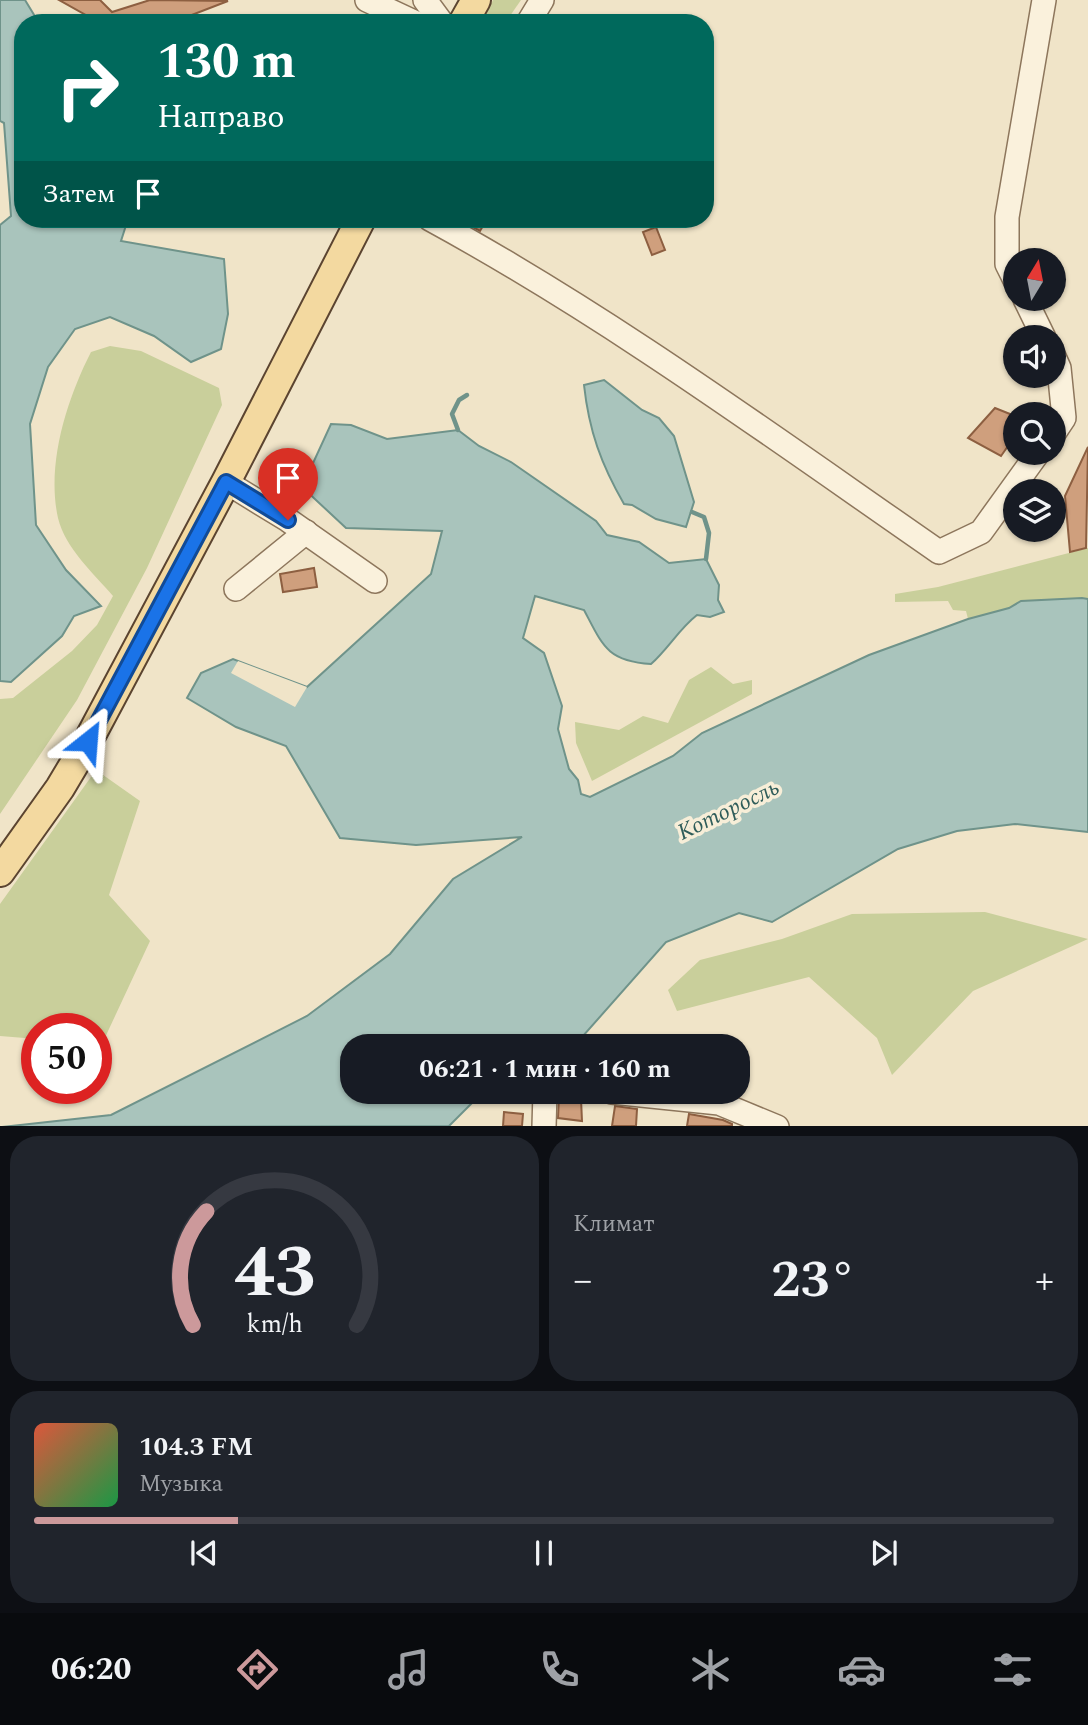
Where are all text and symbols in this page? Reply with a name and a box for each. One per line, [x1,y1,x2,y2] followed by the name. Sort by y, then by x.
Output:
[157,25,296,100] text: 130 m
[42,42,133,133] icon: right
[157,93,284,142] text: Направо
[42,174,115,214] text: Затем
[129,175,167,213] icon: arrive
[1003,248,1066,312] north arrow
[1003,248,1066,542] map controls
[1003,325,1066,388] button: sound
[1003,402,1066,465] button: search
[258,448,318,520] pin
[269,459,307,497] icon: arrive
[1003,479,1066,542] button: layers
[51,704,125,778] position arrow
[672,770,786,850] water label: Которосль
[21,1013,112,1104] speed limit sign: 50
[419,1049,671,1089] text: 06:21 · 1 мин · 160 m
[573,1207,655,1242] text: Климат
[234,1218,315,1329] text: 43
[771,1241,856,1320] text: 23°
[573,1252,592,1310] text: −
[1035,1252,1054,1310] text: +
[246,1305,303,1343] text: km/h
[139,1427,253,1467] text: 104.3 FM
[139,1467,223,1502] text: Музыка
[185,1534,223,1572] icon: previous
[525,1534,563,1572] icon: pause
[865,1534,903,1572] icon: next
[51,1645,131,1694] text: 06:20
[233,1645,282,1694] icon: directions
[384,1645,433,1694] icon: music
[535,1645,584,1694] icon: phone
[686,1645,735,1694] icon: climate
[837,1645,886,1694] icon: car
[988,1645,1037,1694] icon: filters

